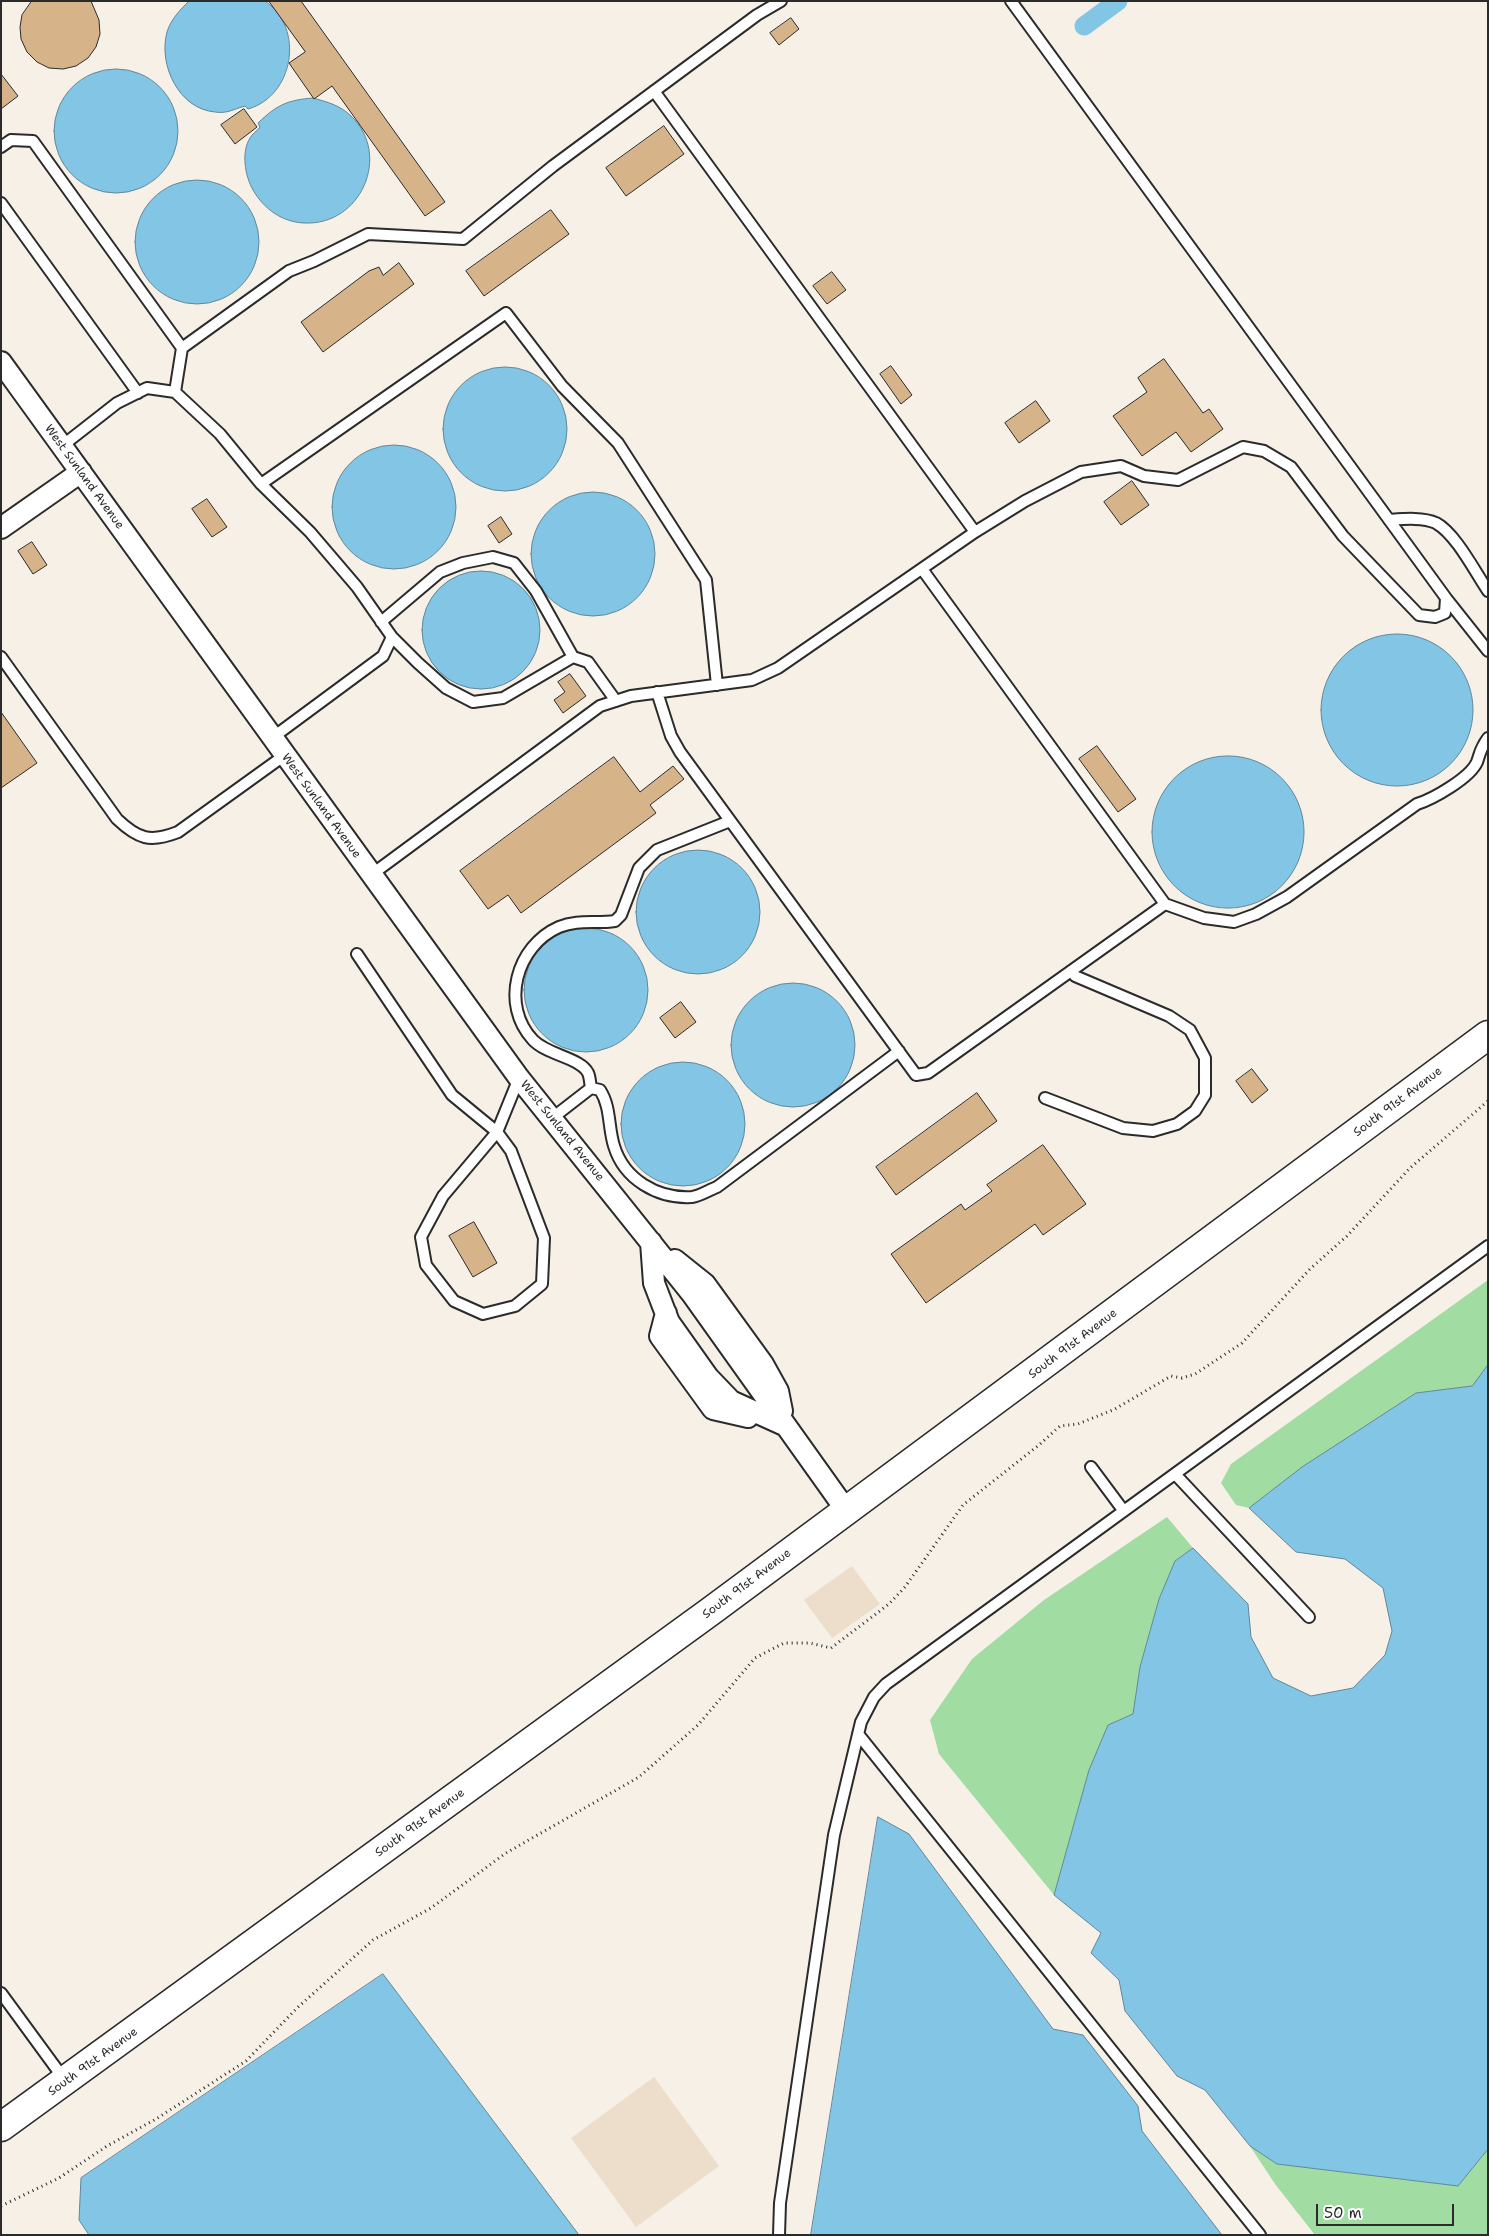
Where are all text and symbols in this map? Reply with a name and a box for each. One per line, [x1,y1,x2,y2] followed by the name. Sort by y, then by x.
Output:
[41,422,127,532] street label: West Sunland Avenue
[278,751,364,861] street label: West Sunland Avenue
[1351,1064,1445,1140] street label: South 91st Avenue
[517,1078,607,1184] street label: West Sunland Avenue
[1026,1306,1120,1382] street label: South 91st Avenue
[700,1546,794,1622] street label: South 91st Avenue
[372,1786,468,1860] street label: South 91st Avenue
[45,2025,141,2099] street label: South 91st Avenue
[1319,2194,1456,2226] scale bar
[1324,2203,1362,2223] text: 50 m

